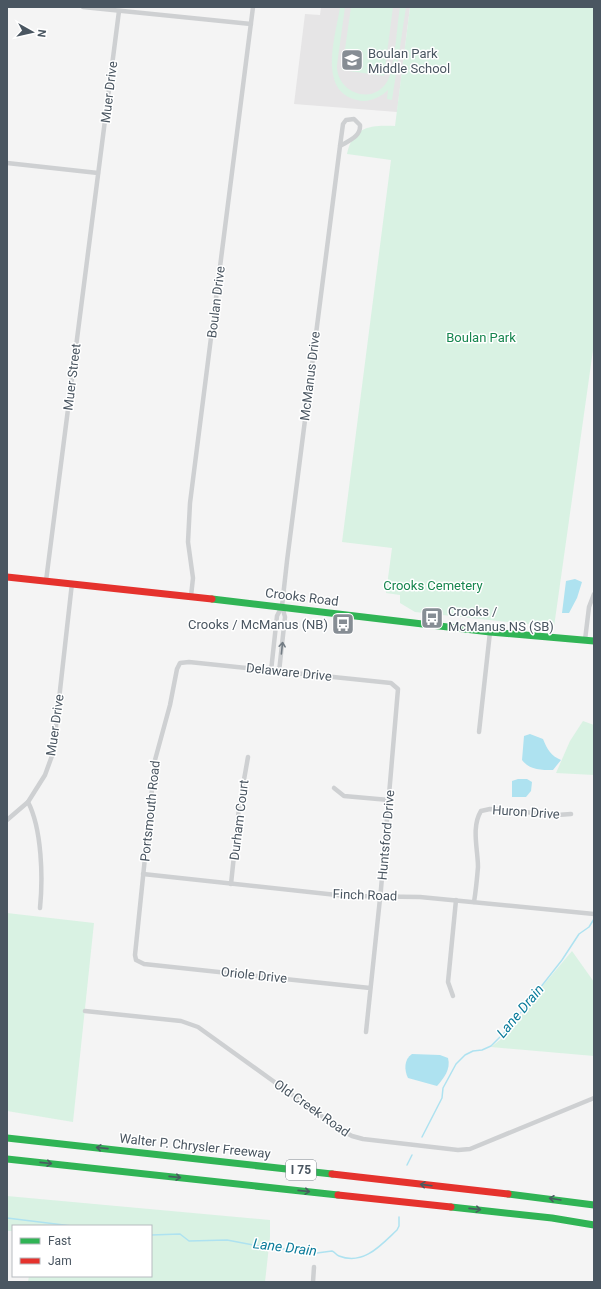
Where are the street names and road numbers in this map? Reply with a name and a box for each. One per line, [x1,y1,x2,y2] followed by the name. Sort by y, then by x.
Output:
[98,60,120,124] street label: Muer Drive
[204,265,228,339] street label: Boulan Drive
[297,330,323,422] street label: McManus Drive
[60,343,84,411] street label: Muer Street
[264,585,340,609] street label: Crooks Road
[245,660,333,684] street label: Delaware Drive
[43,693,67,757] street label: Muer Drive
[137,760,163,862] street label: Portsmouth Road
[227,779,251,861] street label: Durham Court
[375,789,397,881] street label: Huntsford Drive
[492,802,560,822] street label: Huron Drive
[332,886,398,904] street label: Finch Road
[220,964,288,986] street label: Oriole Drive
[271,1076,353,1140] street label: Old Creek Road
[119,1131,271,1161] street label: Walter P. Chrysler Freeway
[286,1160,316,1180] road number: I 75

